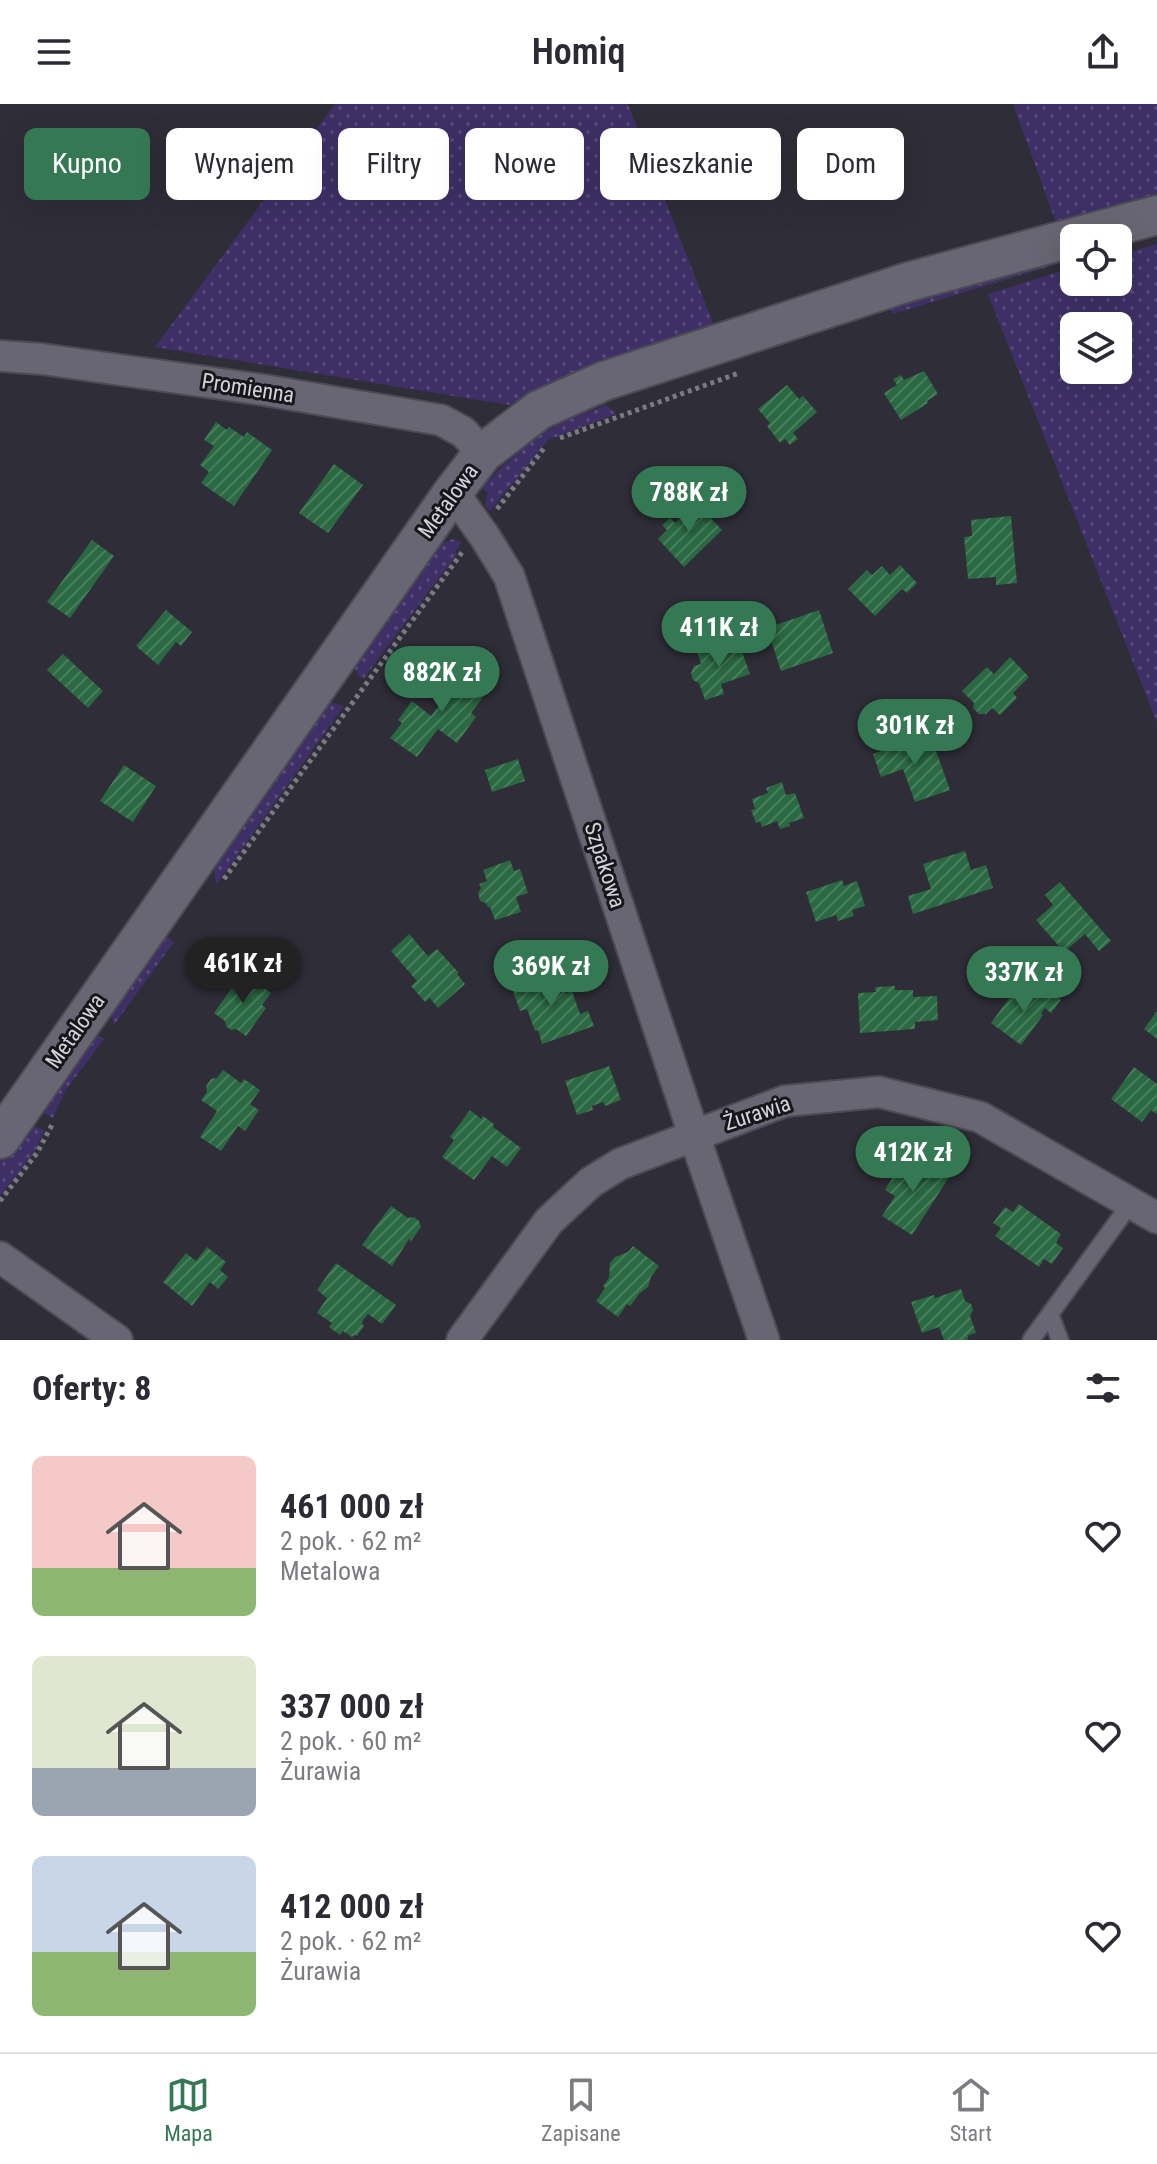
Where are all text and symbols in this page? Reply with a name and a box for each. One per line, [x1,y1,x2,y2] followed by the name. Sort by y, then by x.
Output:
[32,30,76,74] icon: menu
[1081,30,1125,74] icon: share
[532,31,625,73] text: Homiq
[24,128,150,200] chip: Kupno
[166,128,322,200] chip: Wynajem
[338,128,449,200] chip: Filtry
[465,128,584,200] chip: Nowe
[600,128,781,200] chip: Mieszkanie
[797,128,904,200] chip: Dom
[1060,224,1132,384] map controls
[1060,224,1132,296] button: locate
[1060,312,1132,384] button: layers
[200,368,296,408] street label: Promienna
[413,459,483,543] street label: Metalowa
[615,466,763,534] pin: 788K zł
[650,477,728,507] text: 788K zł
[645,601,793,669] pin: 411K zł
[680,612,758,642] text: 411K zł
[368,646,516,714] pin: 882K zł
[403,657,481,687] text: 882K zł
[841,699,989,767] pin: 301K zł
[876,710,954,740] text: 301K zł
[579,819,631,911] street label: Szpakowa
[169,937,317,1005] pin: 461K zł
[477,940,625,1008] pin: 369K zł
[950,946,1098,1014] pin: 337K zł
[204,948,282,978] text: 461K zł
[512,951,590,981] text: 369K zł
[985,957,1063,987] text: 337K zł
[40,989,110,1073] street label: Metalowa
[720,1091,794,1135] street label: Żurawia
[839,1126,987,1194] pin: 412K zł
[874,1137,952,1167] text: 412K zł
[1081,1366,1125,1410] icon: filters
[32,1368,152,1408] text: Oferty: 8
[280,1486,424,1526] text: 461 000 zł
[96,1488,192,1584] icon: home
[1081,1514,1125,1558] icon: heart
[280,1526,421,1556] text: 2 pok. · 62 m²
[280,1556,380,1586] text: Metalowa
[280,1686,424,1726] text: 337 000 zł
[96,1688,192,1784] icon: home
[1081,1714,1125,1758] icon: heart
[280,1726,421,1756] text: 2 pok. · 60 m²
[280,1756,361,1786] text: Żurawia
[280,1886,424,1926] text: 412 000 zł
[96,1888,192,1984] icon: home
[1081,1914,1125,1958] icon: heart
[280,1926,421,1956] text: 2 pok. · 62 m²
[280,1956,361,1986] text: Żurawia
[164,2073,213,2146] tab: Mapa
[541,2073,621,2146] tab: Zapisane
[949,2073,993,2146] tab: Start

